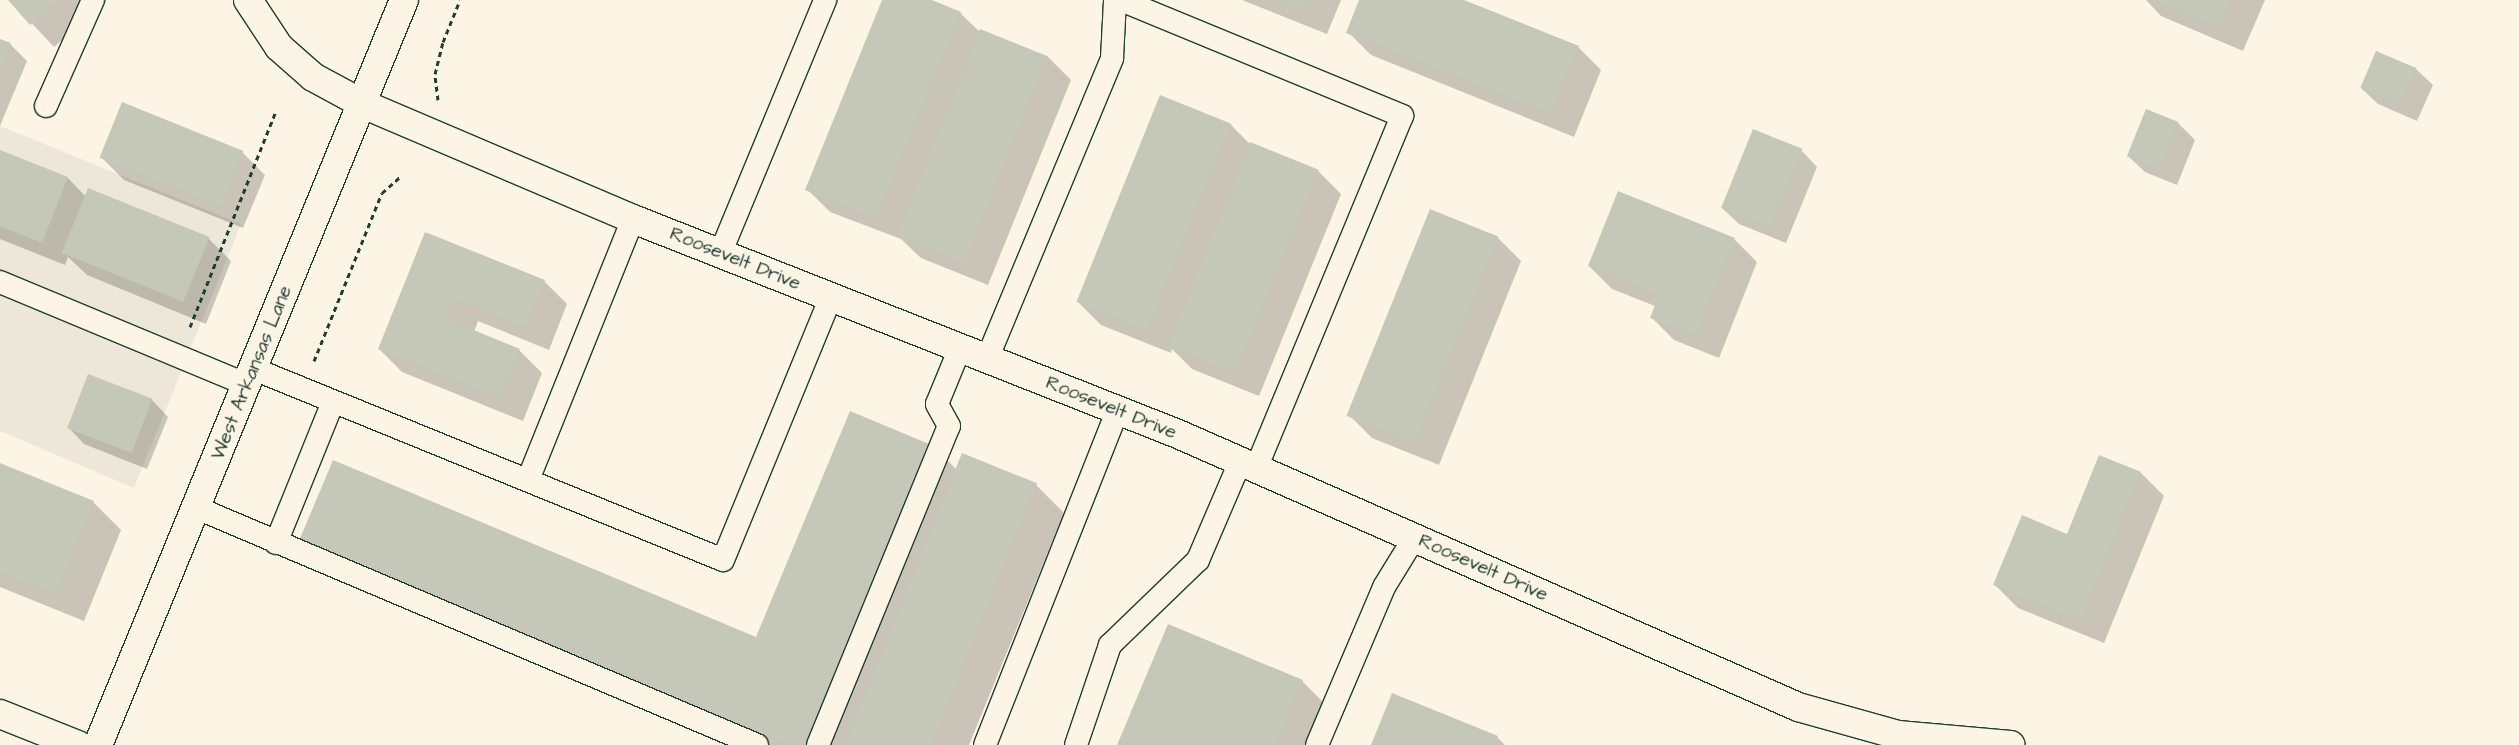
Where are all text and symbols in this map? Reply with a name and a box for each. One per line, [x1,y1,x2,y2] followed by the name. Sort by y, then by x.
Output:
[666,222,804,296] street label: Roosevelt Drive
[207,283,297,463] street label: West Arkansas Lane
[1042,371,1180,445] street label: Roosevelt Drive
[1415,529,1551,607] street label: Roosevelt Drive

